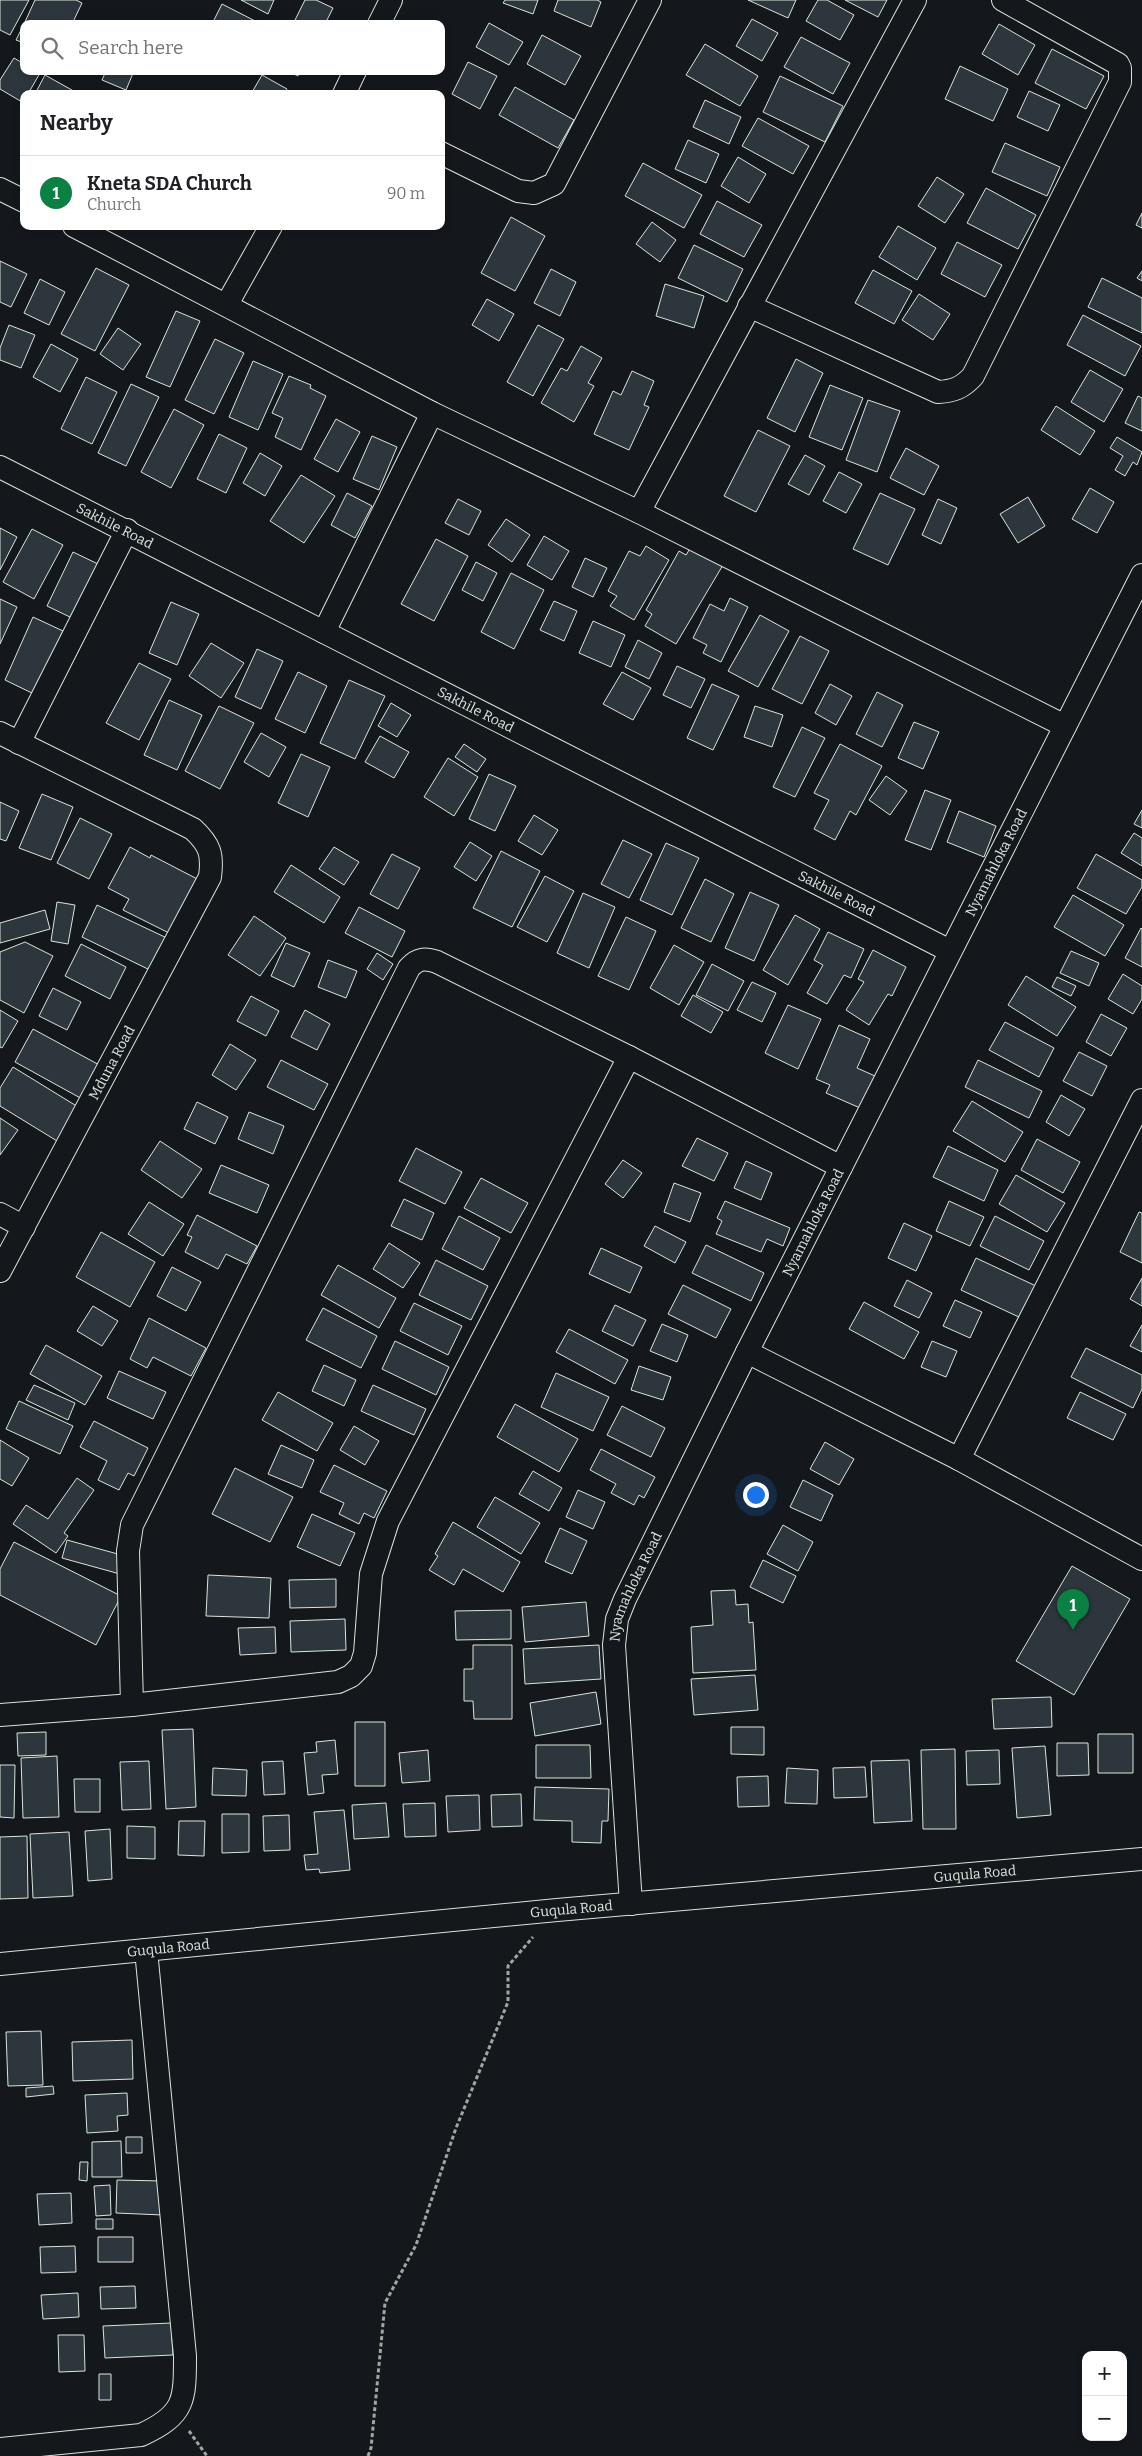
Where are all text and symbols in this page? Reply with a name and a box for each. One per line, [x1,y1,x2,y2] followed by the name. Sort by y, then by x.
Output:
[20,20,445,75] search box
[38,34,66,62] icon: search
[78,36,183,59] text: Search here
[40,110,113,136] text: Nearby
[87,172,252,195] text: Kneta SDA Church
[53,184,59,203] text: 1
[387,184,425,203] text: 90 m
[87,195,141,214] text: Church
[74,499,156,552] street label: Sakhile Road
[435,683,517,736] street label: Sakhile Road
[962,806,1030,919] street label: Nyamahloka Road
[795,867,878,920] street label: Sakhile Road
[85,1023,139,1103] street label: Mduna Road
[778,1166,847,1279] street label: Nyamahloka Road
[743,1482,769,1508] your location
[606,1529,665,1643] street label: Nyamahloka Road
[1057,1589,1089,1630] pin: 1
[933,1862,1017,1886] street label: Guqula Road
[529,1897,613,1921] street label: Guqula Road
[126,1935,210,1960] street label: Guqula Road
[1082,2351,1127,2441] map controls
[1082,2351,1127,2396] button: +
[1082,2396,1127,2441] button: −

